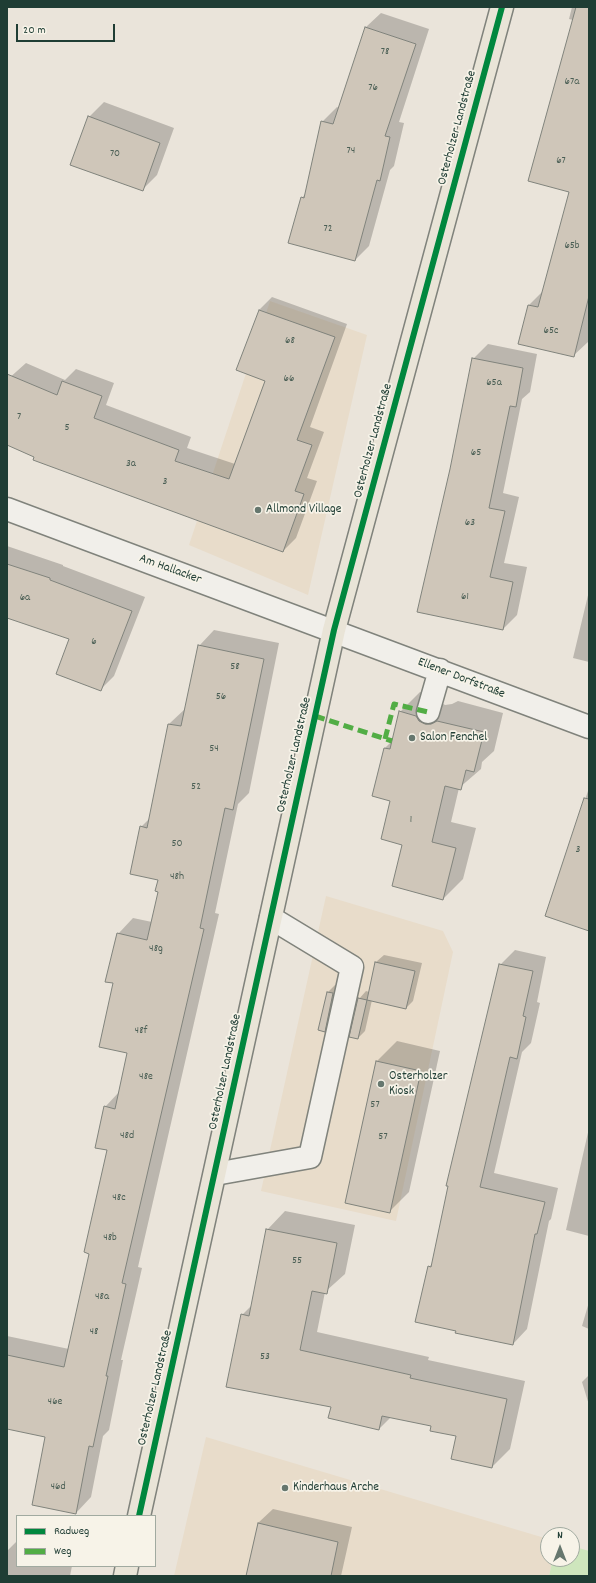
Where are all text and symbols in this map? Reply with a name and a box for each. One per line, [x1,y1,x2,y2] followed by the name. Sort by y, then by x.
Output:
[18,16,117,42] scale bar
[23,22,46,39] text: 20 m
[381,45,389,59] house number: 78
[435,69,481,187] street label: Osterholzer Landstraße
[565,75,579,89] house number: 67a
[368,81,378,95] house number: 76
[347,144,355,158] house number: 74
[110,147,120,161] house number: 70
[556,154,566,168] house number: 67
[323,222,333,236] house number: 72
[564,239,580,253] house number: 65b
[544,324,558,338] house number: 65c
[285,334,295,348] house number: 68
[284,372,294,386] house number: 66
[486,376,502,390] house number: 65a
[351,382,397,500] street label: Osterholzer Landstraße
[17,410,21,424] house number: 7
[64,421,70,435] house number: 5
[471,446,481,460] house number: 65
[126,457,136,471] house number: 3a
[163,475,167,489] house number: 3
[266,502,341,518] place label: Allmond Village
[253,505,263,515] marker: Allmond Village
[465,516,475,530] house number: 63
[137,552,203,588] street label: Am Hallacker
[461,590,469,604] house number: 61
[20,591,30,605] house number: 6a
[91,635,97,649] house number: 6
[415,655,507,703] street label: Ellener Dorfstraße
[230,660,240,674] house number: 58
[216,690,226,704] house number: 56
[274,696,316,814] street label: Osterholzer Landstraße
[420,730,487,746] place label: Salon Fenchel
[407,733,417,743] marker: Salon Fenchel
[209,742,219,756] house number: 54
[191,780,201,794] house number: 52
[410,813,412,827] house number: 1
[171,837,183,851] house number: 50
[576,843,580,857] house number: 3
[170,870,184,884] house number: 48h
[149,942,163,956] house number: 48g
[206,1013,246,1131] street label: Osterholzer Landstraße
[135,1024,147,1038] house number: 48f
[389,1069,448,1100] place label: Osterholzer Kiosk
[139,1070,153,1084] house number: 48e
[376,1079,386,1089] marker: Osterholzer Kiosk
[370,1098,380,1112] house number: 57
[120,1129,134,1143] house number: 48d
[378,1130,388,1144] house number: 57
[112,1191,126,1205] house number: 48c
[103,1231,117,1245] house number: 48b
[292,1254,302,1268] house number: 55
[95,1290,109,1304] house number: 48a
[90,1325,98,1339] house number: 48
[135,1329,177,1447] street label: Osterholzer Landstraße
[260,1350,270,1364] house number: 53
[48,1395,62,1409] house number: 46e
[50,1480,66,1494] house number: 46d
[293,1480,379,1496] place label: Kinderhaus Arche
[280,1483,290,1493] marker: Kinderhaus Arche
[16,1515,156,1567] legend
[54,1523,89,1540] text: Radweg
[540,1527,580,1567] north arrow
[557,1528,563,1544] text: N
[54,1543,71,1560] text: Weg

